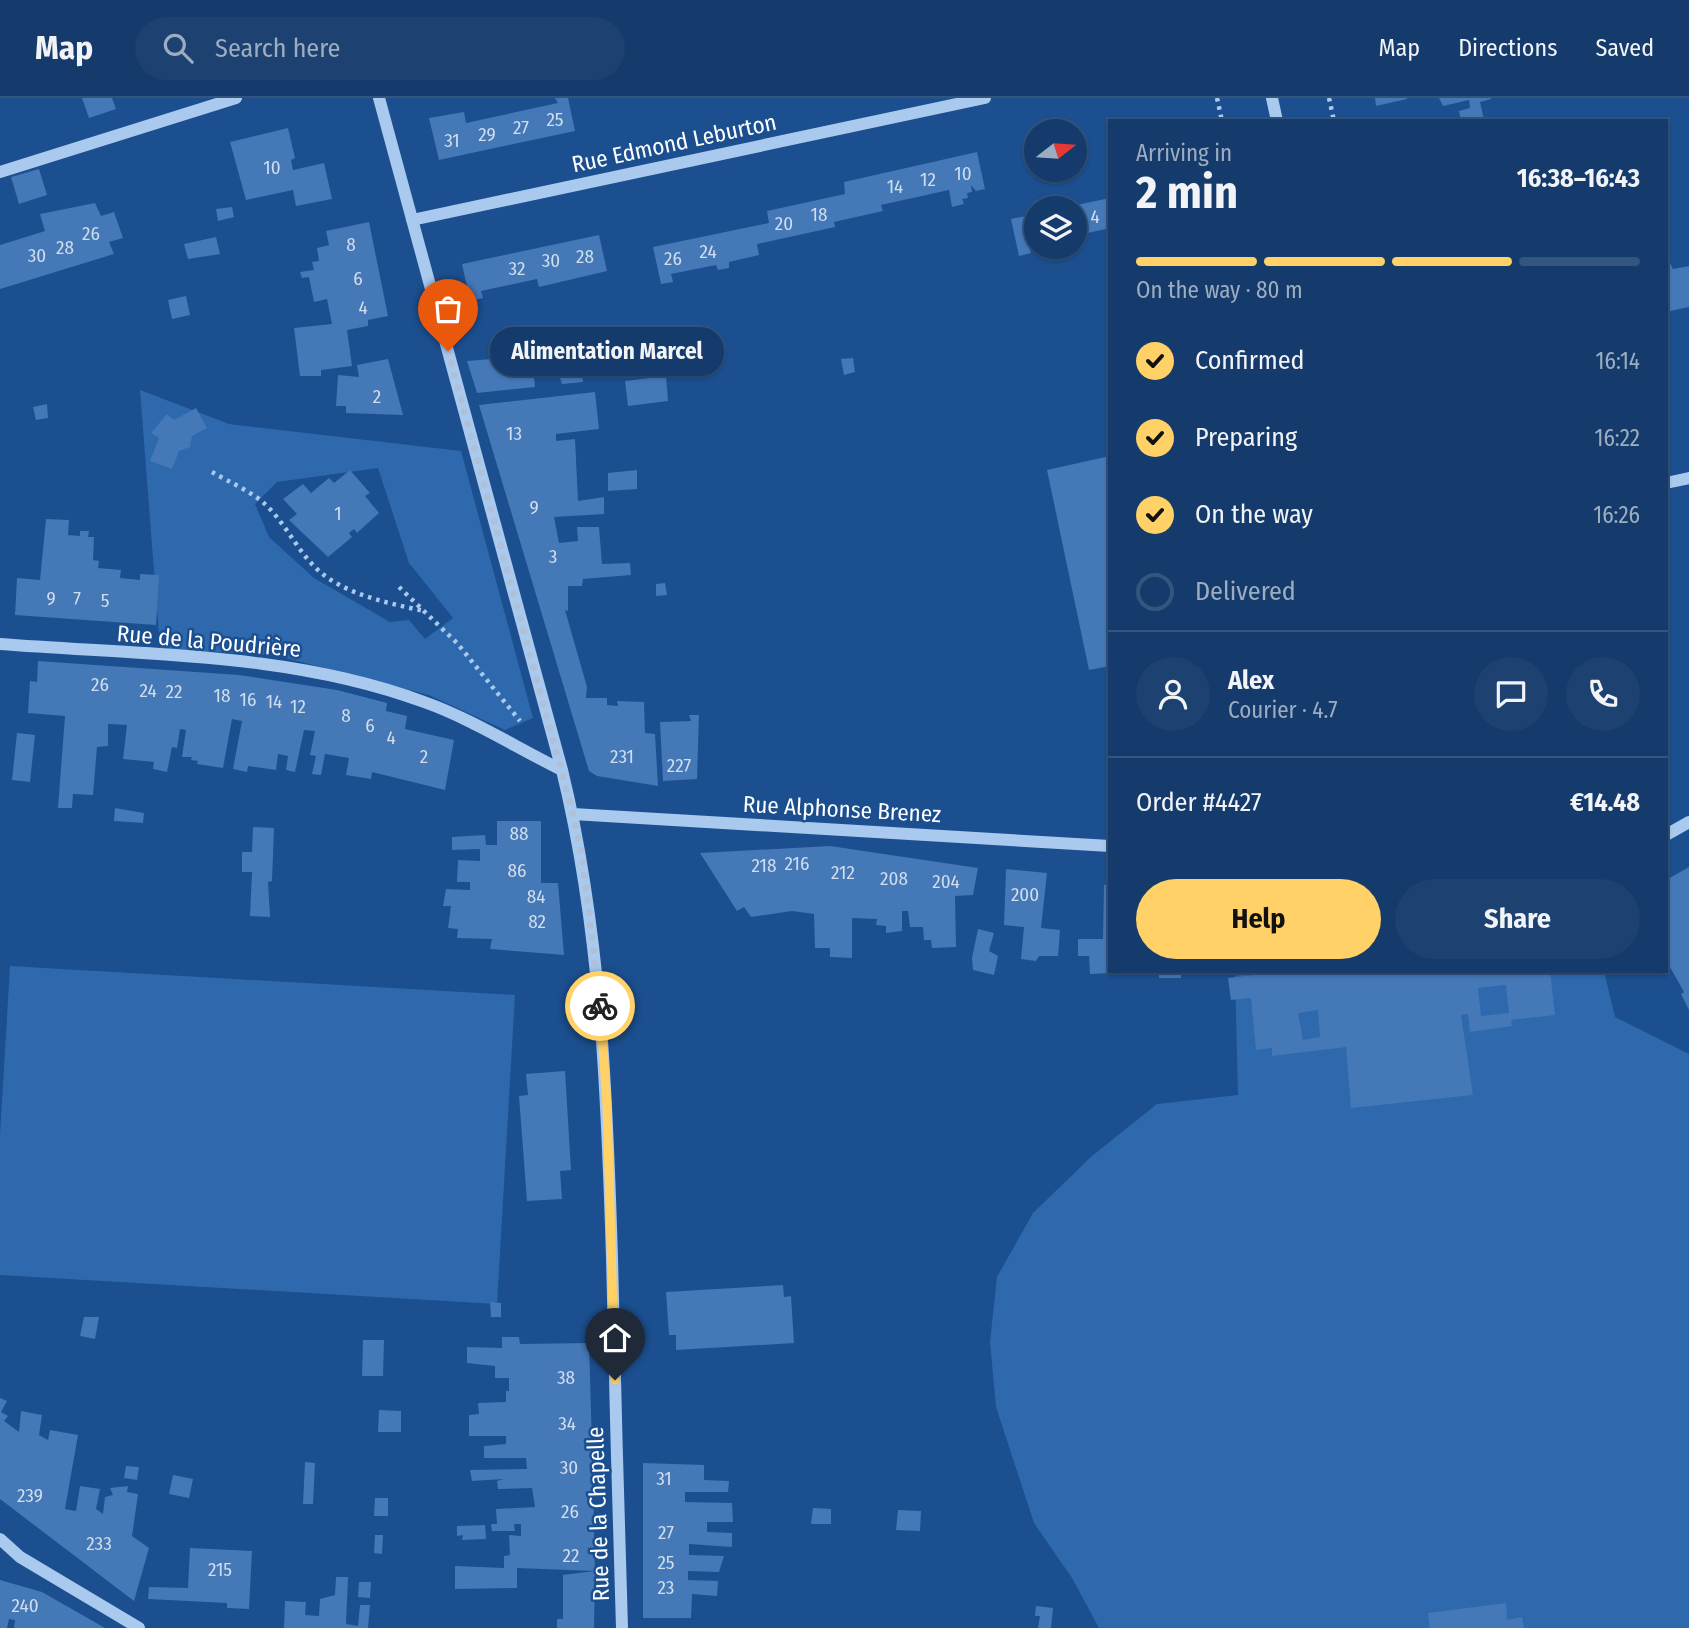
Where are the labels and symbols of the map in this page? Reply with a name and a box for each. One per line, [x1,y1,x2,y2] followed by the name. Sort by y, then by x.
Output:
[546,108,564,131] house number: 25
[569,108,779,178] street label: Rue Edmond Leburton
[513,116,529,139] house number: 27
[1024,119,1087,182] north arrow
[478,123,496,146] house number: 29
[444,129,460,152] house number: 31
[263,156,281,179] house number: 10
[954,162,972,185] house number: 10
[920,168,936,191] house number: 12
[887,175,903,198] house number: 14
[811,203,827,226] house number: 18
[1090,205,1100,228] house number: 4
[775,212,793,235] house number: 20
[82,222,100,245] house number: 26
[346,233,356,256] house number: 8
[56,236,74,259] house number: 28
[699,240,717,263] house number: 24
[28,244,46,267] house number: 30
[576,245,594,268] house number: 28
[664,247,682,270] house number: 26
[542,249,560,272] house number: 30
[509,257,525,280] house number: 32
[353,267,363,290] house number: 6
[418,279,478,351] pin
[358,296,368,319] house number: 4
[490,327,724,376] callout: Alimentation Marcel
[373,385,381,408] house number: 2
[506,422,522,445] house number: 13
[529,496,539,519] house number: 9
[334,502,342,525] house number: 1
[549,545,557,568] house number: 3
[46,587,56,610] house number: 9
[73,587,81,610] house number: 7
[101,589,109,612] house number: 5
[116,619,302,663] street label: Rue de la Poudrière
[91,673,109,696] house number: 26
[139,679,157,702] house number: 24
[166,680,182,703] house number: 22
[214,684,230,707] house number: 18
[240,688,256,711] house number: 16
[266,690,282,713] house number: 14
[290,695,306,718] house number: 12
[341,704,351,727] house number: 8
[365,714,375,737] house number: 6
[386,726,396,749] house number: 4
[420,745,428,768] house number: 2
[610,745,634,768] house number: 231
[667,754,691,777] house number: 227
[742,790,942,828] street label: Rue Alphonse Brenez
[509,822,529,845] house number: 88
[785,852,809,875] house number: 216
[752,854,776,877] house number: 218
[508,859,526,882] house number: 86
[831,861,855,884] house number: 212
[880,867,908,890] house number: 208
[932,870,960,893] house number: 204
[1011,883,1039,906] house number: 200
[527,885,545,908] house number: 84
[528,910,546,933] house number: 82
[565,971,635,1041] courier
[585,1308,645,1380] pin
[557,1366,575,1389] house number: 38
[558,1412,576,1435] house number: 34
[581,1426,615,1602] street label: Rue de la Chapelle
[560,1456,578,1479] house number: 30
[656,1467,672,1490] house number: 31
[17,1484,43,1507] house number: 239
[561,1500,579,1523] house number: 26
[658,1521,674,1544] house number: 27
[86,1532,112,1555] house number: 233
[563,1544,579,1567] house number: 22
[657,1551,675,1574] house number: 25
[208,1558,232,1581] house number: 215
[658,1576,674,1599] house number: 23
[11,1594,39,1617] house number: 240

